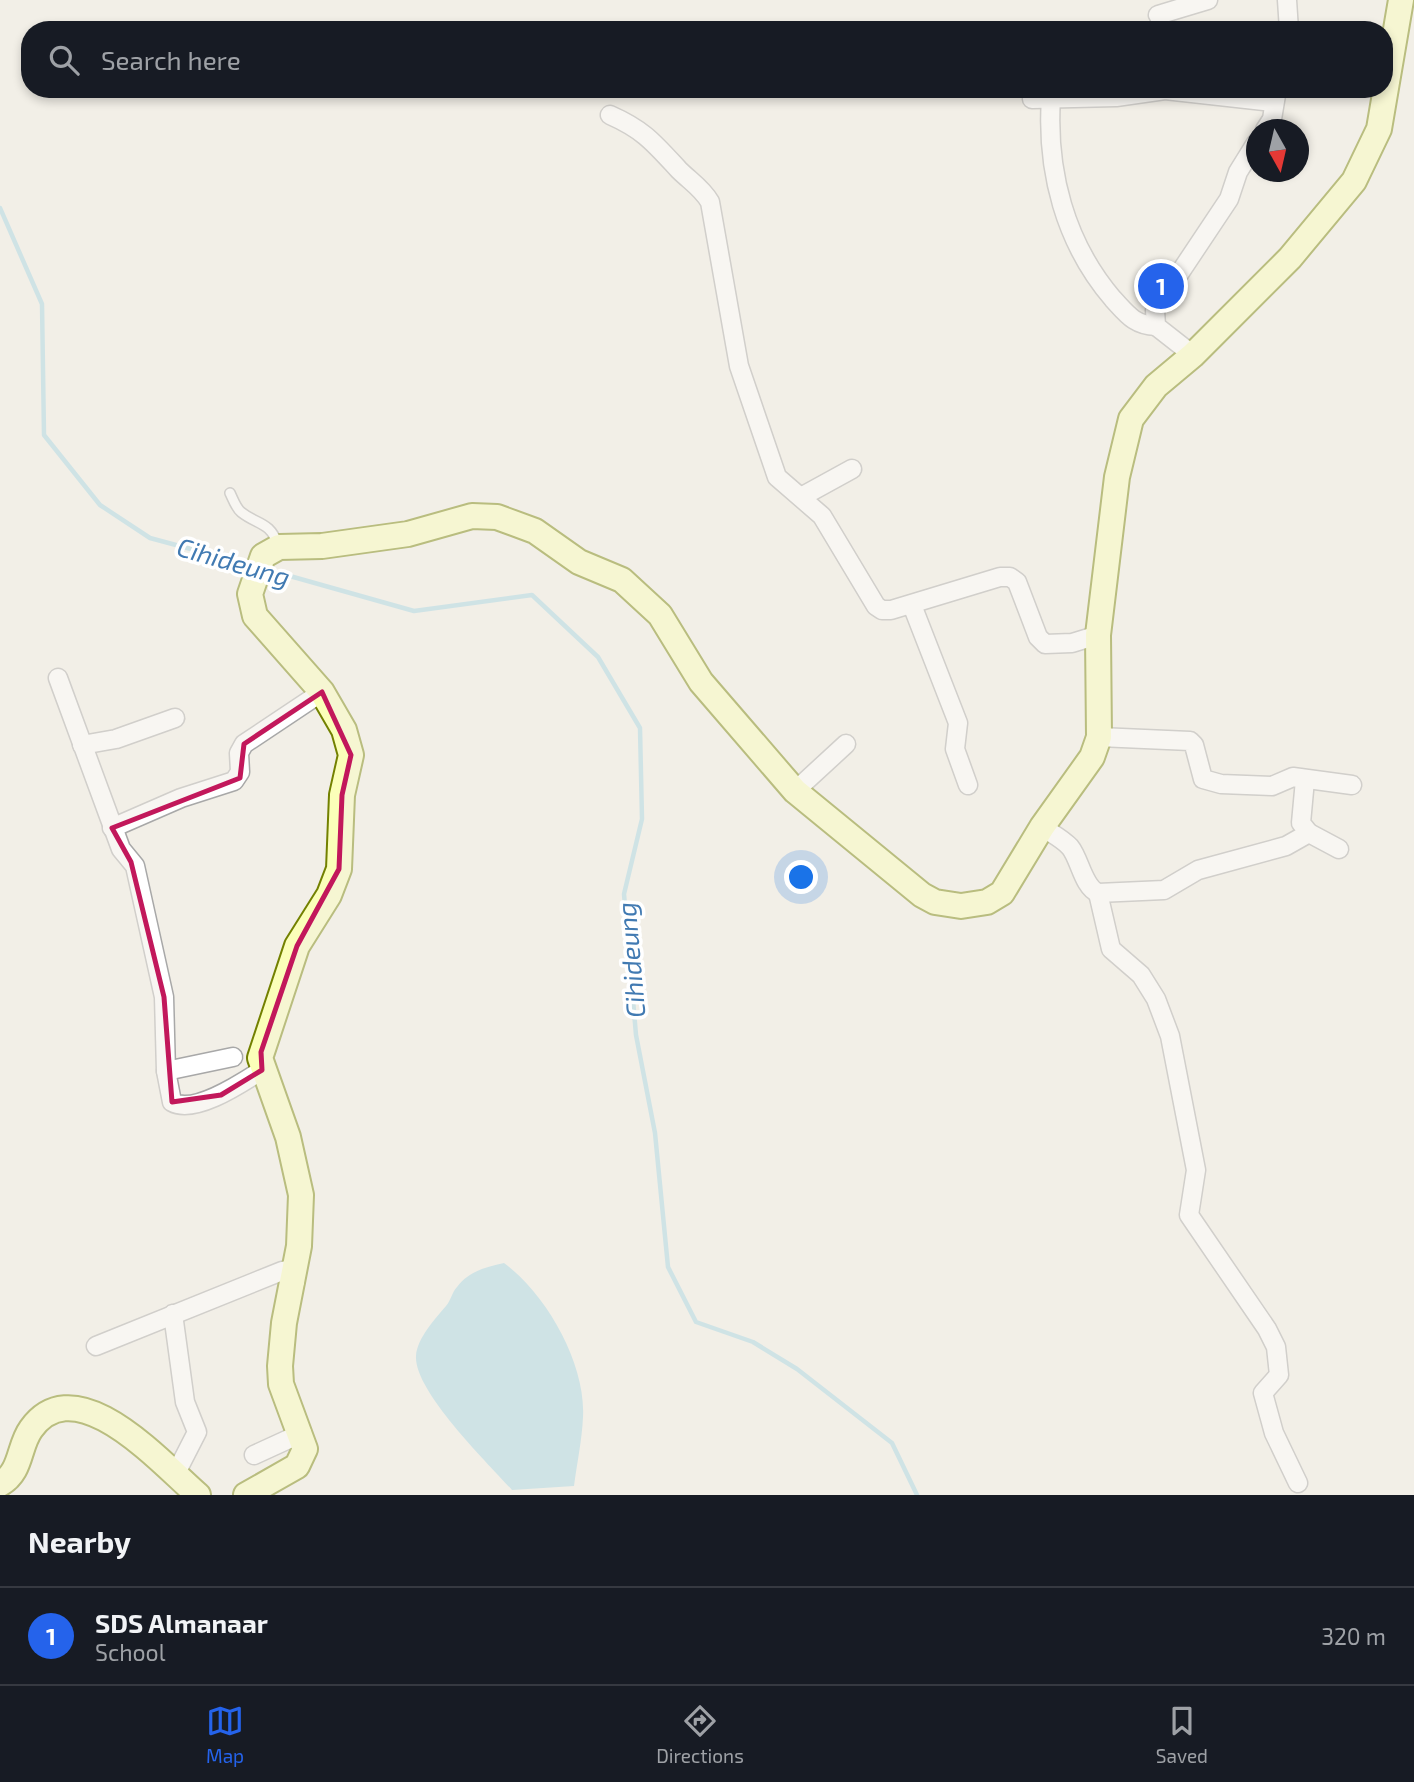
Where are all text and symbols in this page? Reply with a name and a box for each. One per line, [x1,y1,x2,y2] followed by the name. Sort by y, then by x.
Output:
[21,21,1393,98] search box
[45,41,83,79] icon: search
[101,44,241,75] text: Search here
[1246,119,1309,182] north arrow
[1138,260,1184,312] pin: 1
[174,530,294,592] water label: Cihideung
[784,860,818,894] your location
[609,901,651,1019] water label: Cihideung
[28,1523,131,1559] text: Nearby
[95,1607,268,1638] text: SDS Almanaar
[46,1622,56,1650] text: 1
[1321,1622,1386,1650] text: 320 m
[95,1638,165,1666] text: School
[206,1702,244,1767] tab: Map
[656,1702,744,1767] tab: Directions
[1156,1702,1208,1767] tab: Saved

